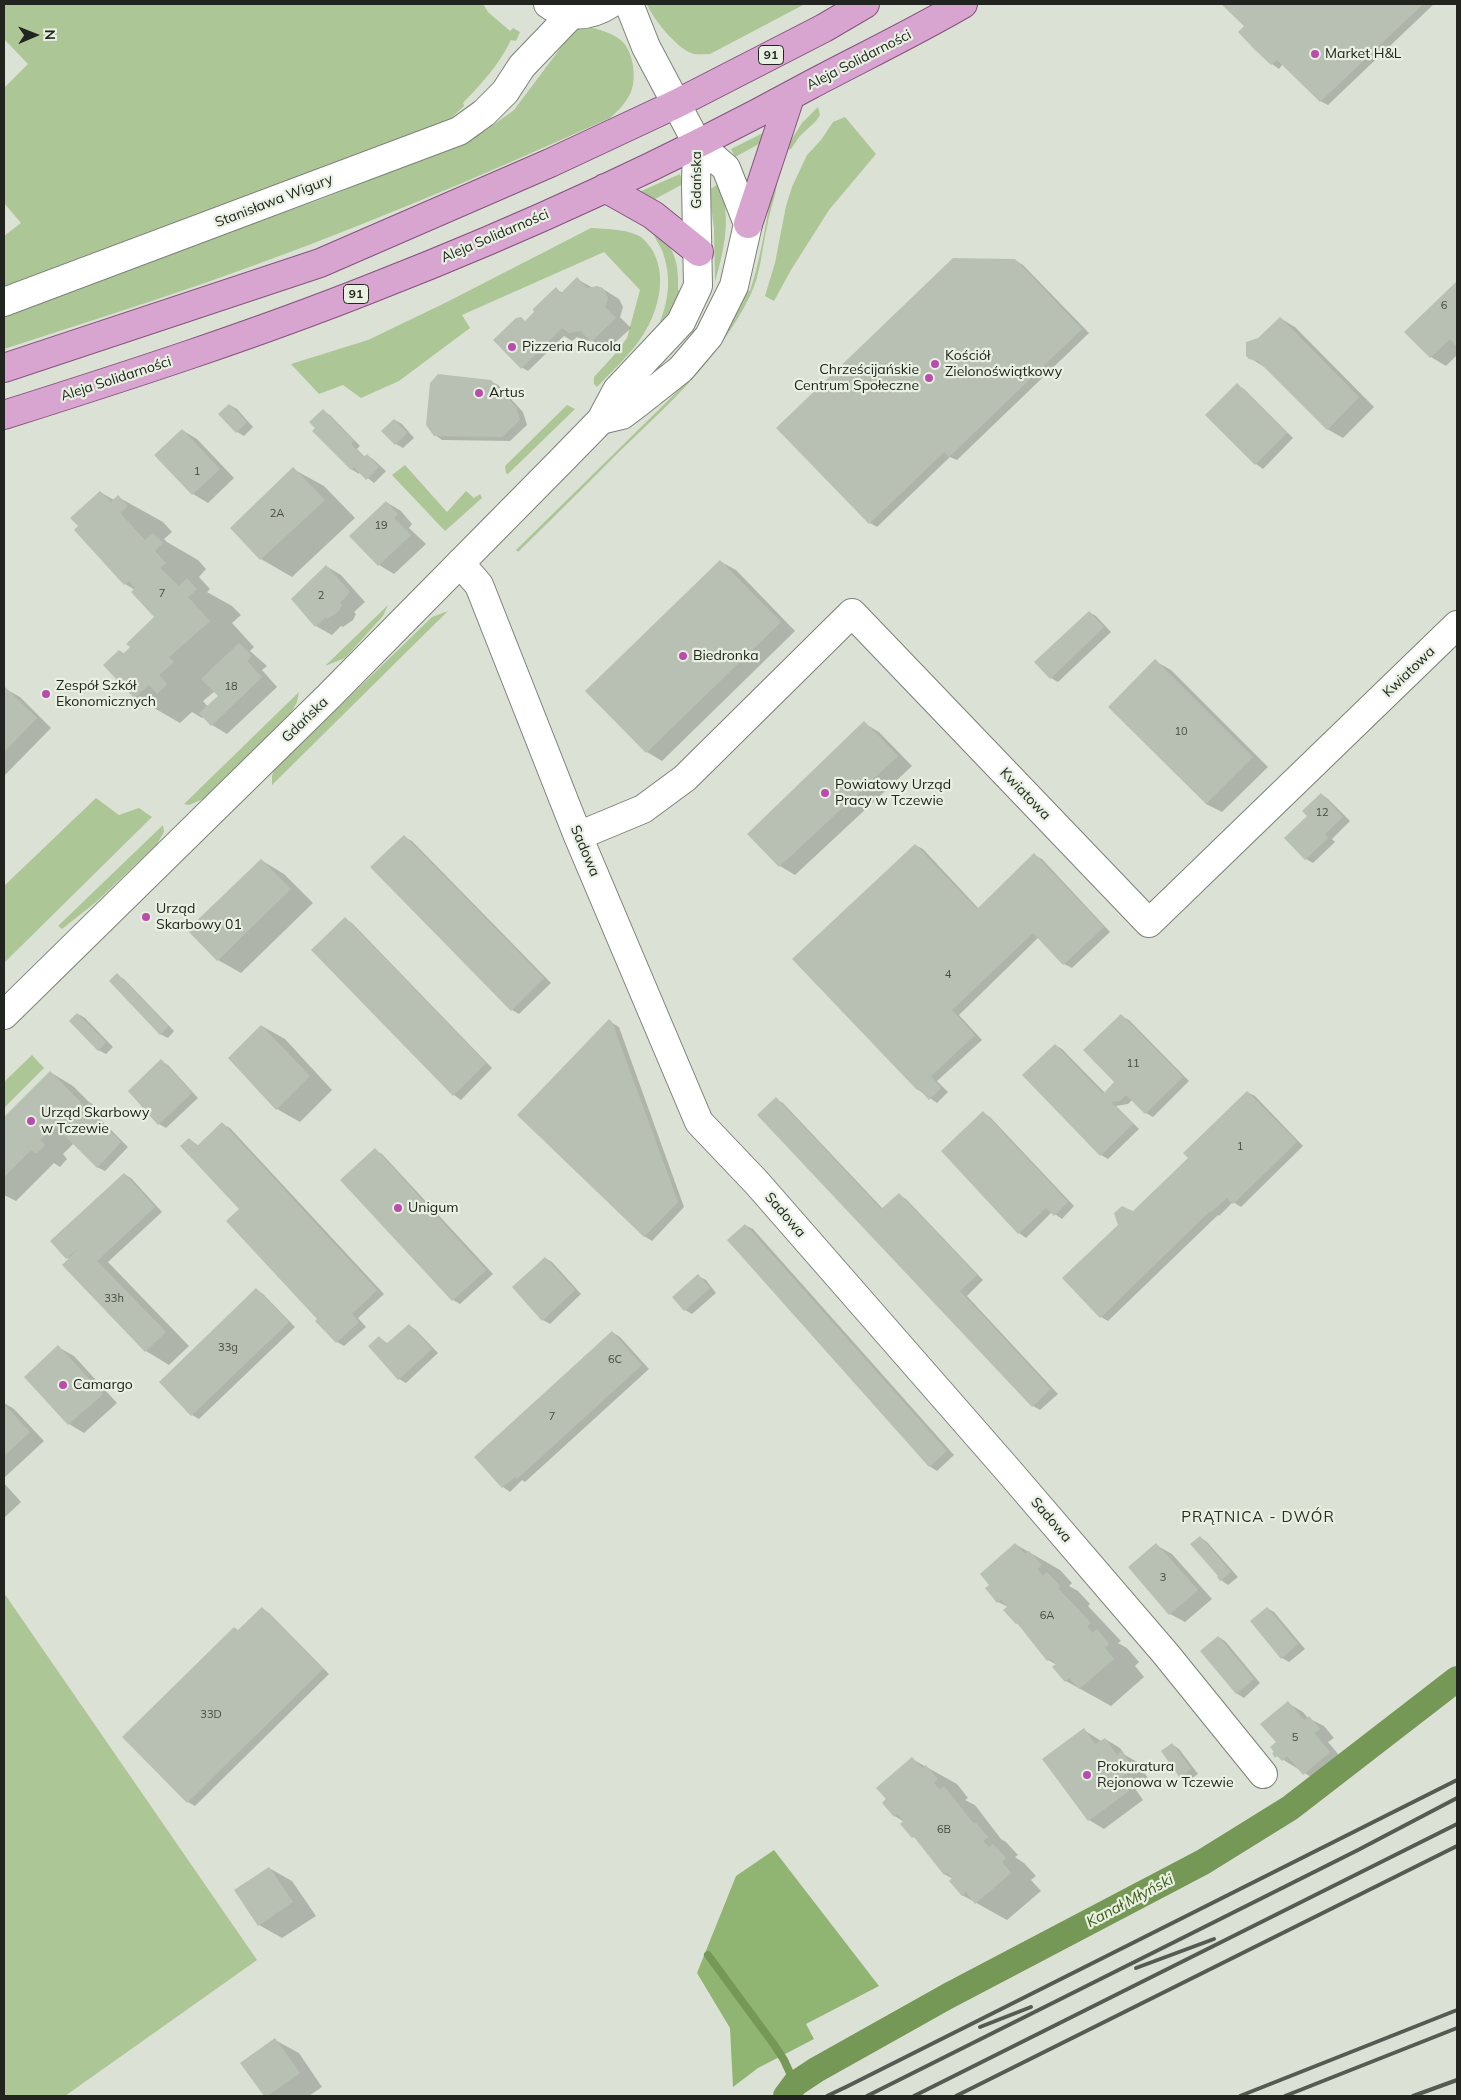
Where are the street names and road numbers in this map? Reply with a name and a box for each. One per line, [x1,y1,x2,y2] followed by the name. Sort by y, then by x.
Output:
[804,26,914,94] street label: Aleja Solidarności
[758,46,784,64] road number: 91
[689,151,705,209] street label: Gdańska
[213,171,335,231] street label: Stanisława Wigury
[439,206,551,266] street label: Aleja Solidarności
[344,284,368,304] road number: 91
[59,353,173,405] street label: Aleja Solidarności
[1380,643,1438,701] street label: Kwiatowa
[278,694,332,746] street label: Gdańska
[996,765,1054,823] street label: Kwiatowa
[567,823,603,879] street label: Sadowa
[761,1189,809,1241] street label: Sadowa
[1027,1494,1075,1546] street label: Sadowa

